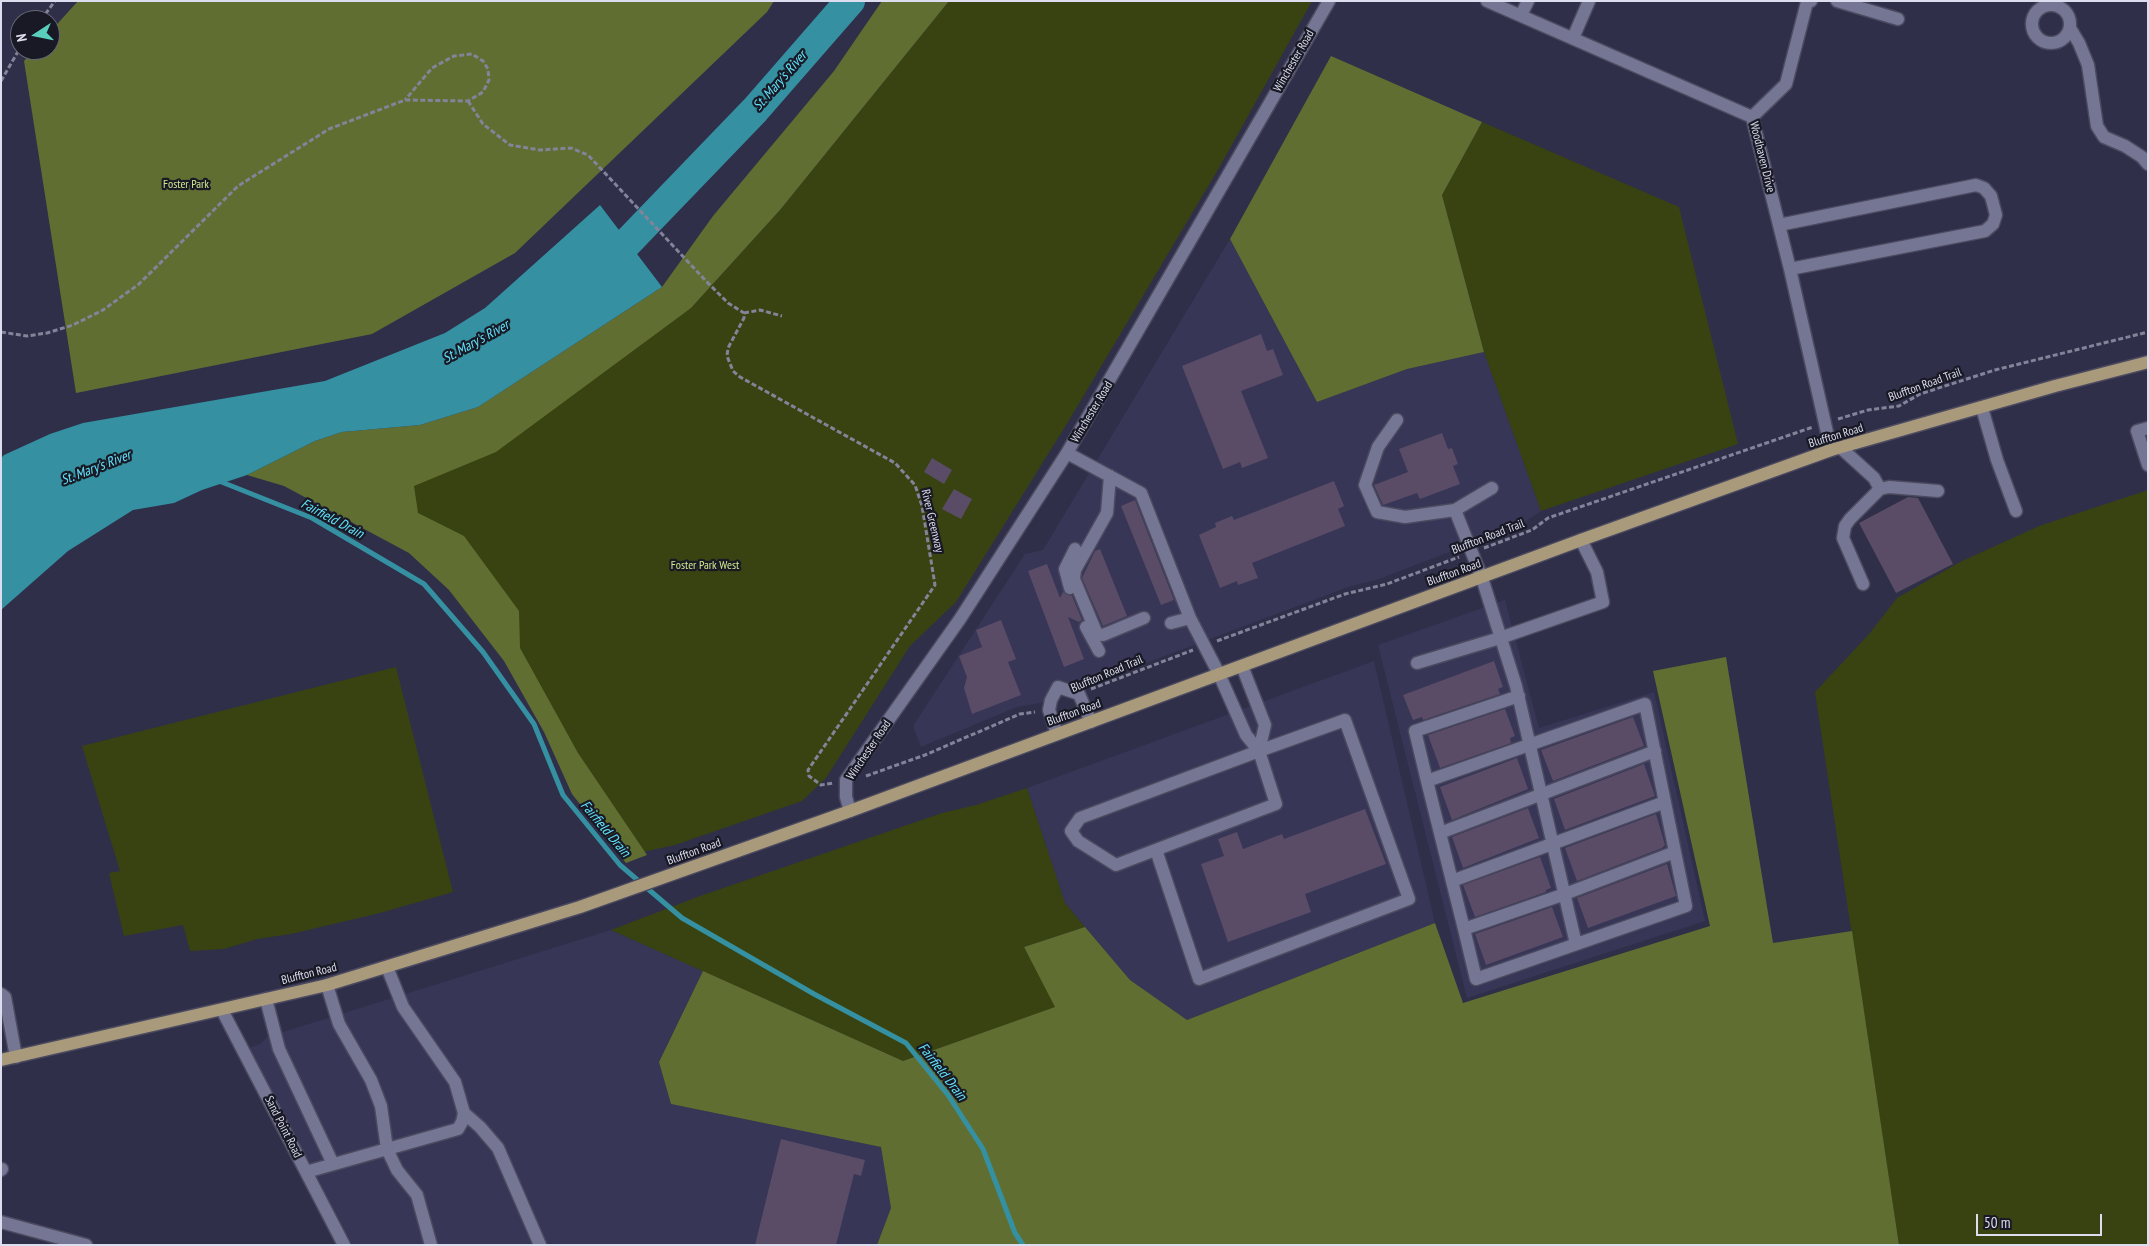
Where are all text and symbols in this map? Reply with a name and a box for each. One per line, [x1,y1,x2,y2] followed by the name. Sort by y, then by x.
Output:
[10,10,60,60] north arrow
[1271,28,1317,94] street label: Winchester Road
[12,32,31,43] text: N
[750,48,810,114] water label: St. Mary's River
[1746,120,1778,194] street label: Woodhaven Drive
[163,178,209,192] park label: Foster Park
[440,317,512,367] water label: St. Mary's River
[1886,365,1964,405] street label: Bluffton Road Trail
[1068,379,1116,445] street label: Winchester Road
[1807,421,1865,451] street label: Bluffton Road
[59,447,133,489] water label: St. Mary's River
[918,488,946,554] street label: River Greenway
[298,496,366,542] water label: Fairfield Drain
[1450,517,1526,557] street label: Bluffton Road Trail
[1425,557,1483,589] street label: Bluffton Road
[671,559,739,573] park label: Foster Park West
[1069,652,1145,696] street label: Bluffton Road Trail
[1045,697,1103,729] street label: Bluffton Road
[844,717,894,783] street label: Winchester Road
[577,797,633,861] water label: Fairfield Drain
[665,836,723,868] street label: Bluffton Road
[280,960,338,988] street label: Bluffton Road
[914,1040,970,1104] water label: Fairfield Drain
[261,1094,305,1160] street label: Sand Point Road
[1979,1204,2105,1236] scale bar
[1984,1213,2010,1232] text: 50 m

